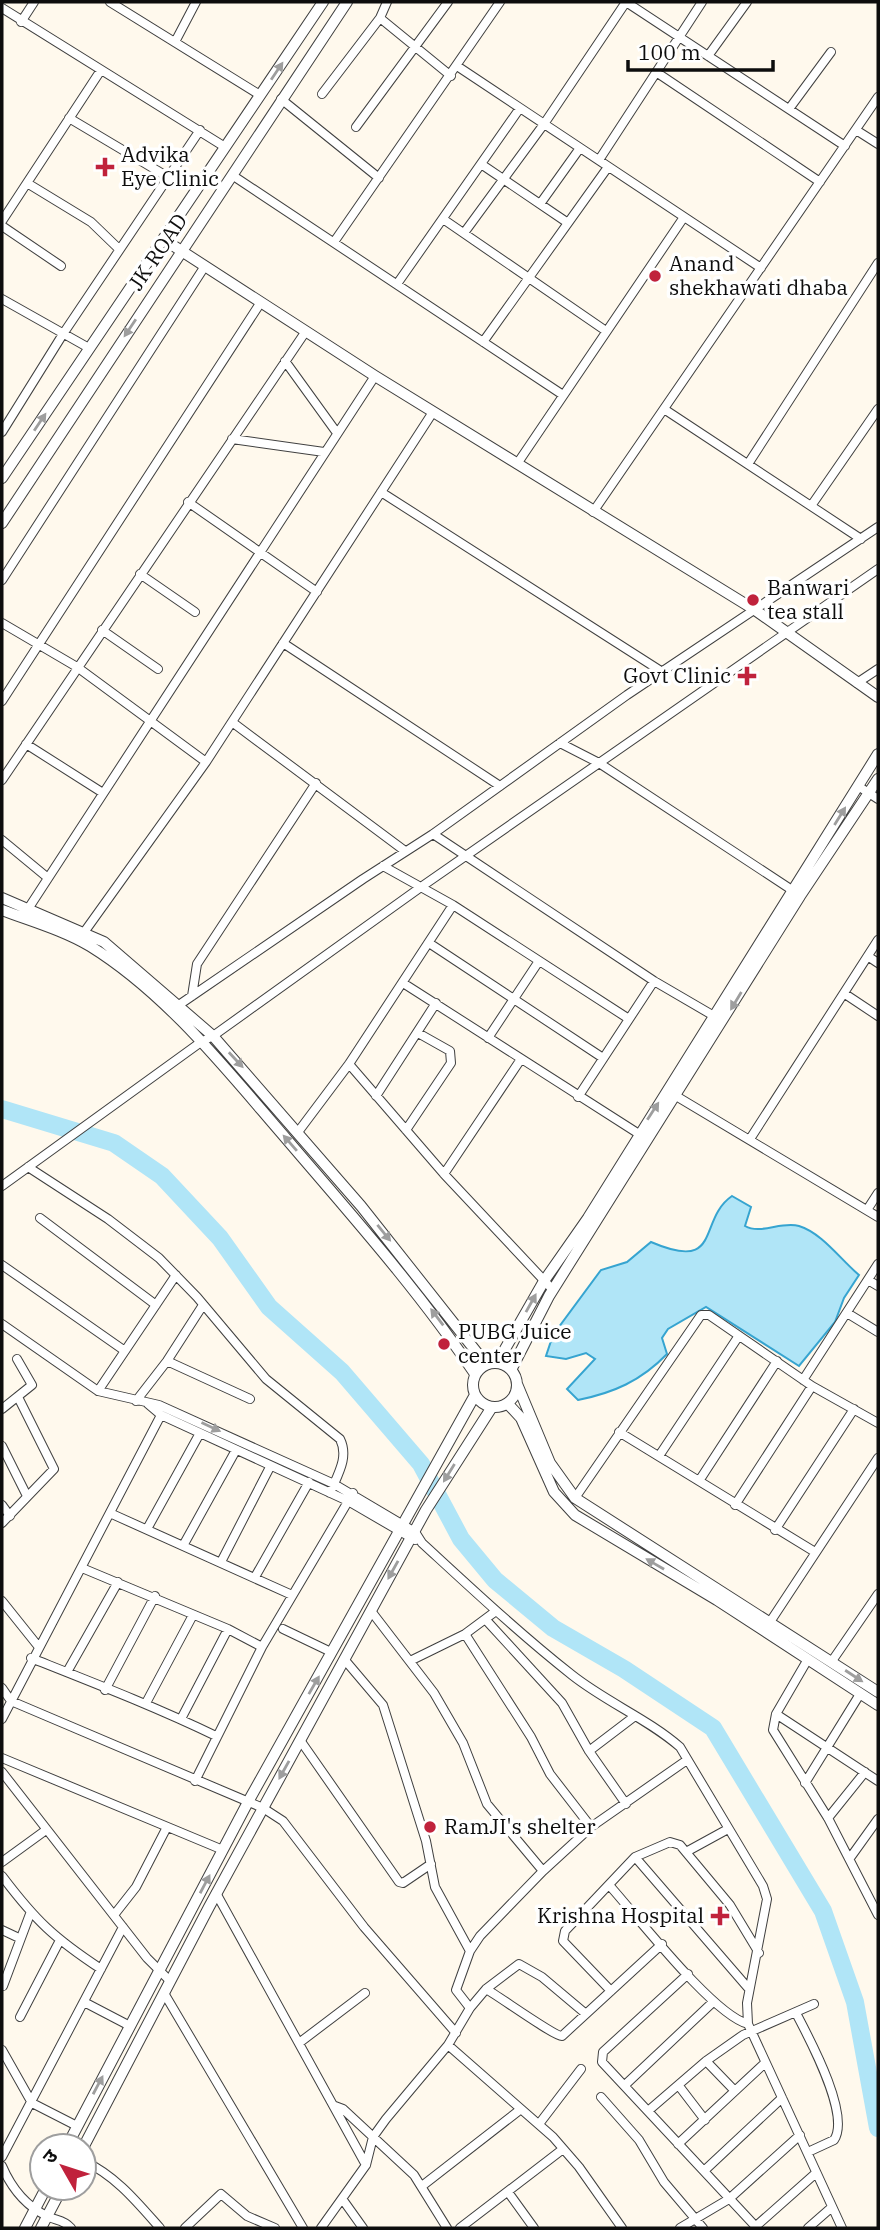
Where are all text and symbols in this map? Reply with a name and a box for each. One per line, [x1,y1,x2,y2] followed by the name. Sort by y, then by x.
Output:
[628,28,773,72] scale bar
[638,38,701,66] text: 100 m
[270,62,284,80] one-way arrow
[121,140,219,192] place label: Advika Eye Clinic
[95,157,115,177] marker: Advika Eye Clinic
[121,208,193,295] street label: JK ROAD
[669,249,848,301] place label: Anand shekhawati dhaba
[647,268,663,284] marker: Anand shekhawati dhaba
[123,319,137,337] one-way arrow
[33,412,46,432] one-way arrow
[767,573,849,625] place label: Banwari tea stall
[745,592,761,608] marker: Banwari tea stall
[623,661,731,689] place label: Govt Clinic
[737,666,757,686] marker: Govt Clinic
[834,806,847,825] one-way arrow
[729,991,742,1010] one-way arrow
[228,1051,244,1068] one-way arrow
[646,1102,659,1121] one-way arrow
[283,1135,298,1152] one-way arrow
[376,1224,391,1242] one-way arrow
[525,1294,537,1313] one-way arrow
[429,1309,444,1327] one-way arrow
[458,1317,572,1369] place label: PUBG Juice center
[436,1336,452,1352] marker: PUBG Juice center
[201,1422,221,1433] one-way arrow
[442,1464,455,1483] one-way arrow
[646,1558,665,1570] one-way arrow
[387,1561,399,1580] one-way arrow
[845,1669,863,1683] one-way arrow
[308,1675,320,1695] one-way arrow
[278,1760,290,1780] one-way arrow
[444,1812,596,1840] place label: RamJI's shelter
[422,1819,438,1835] marker: RamJI's shelter
[198,1874,210,1894] one-way arrow
[537,1901,704,1929] place label: Krishna Hospital
[710,1906,730,1926] marker: Krishna Hospital
[92,2076,104,2095] one-way arrow
[28,2132,98,2202] north arrow
[37,2144,63,2168] text: उ

